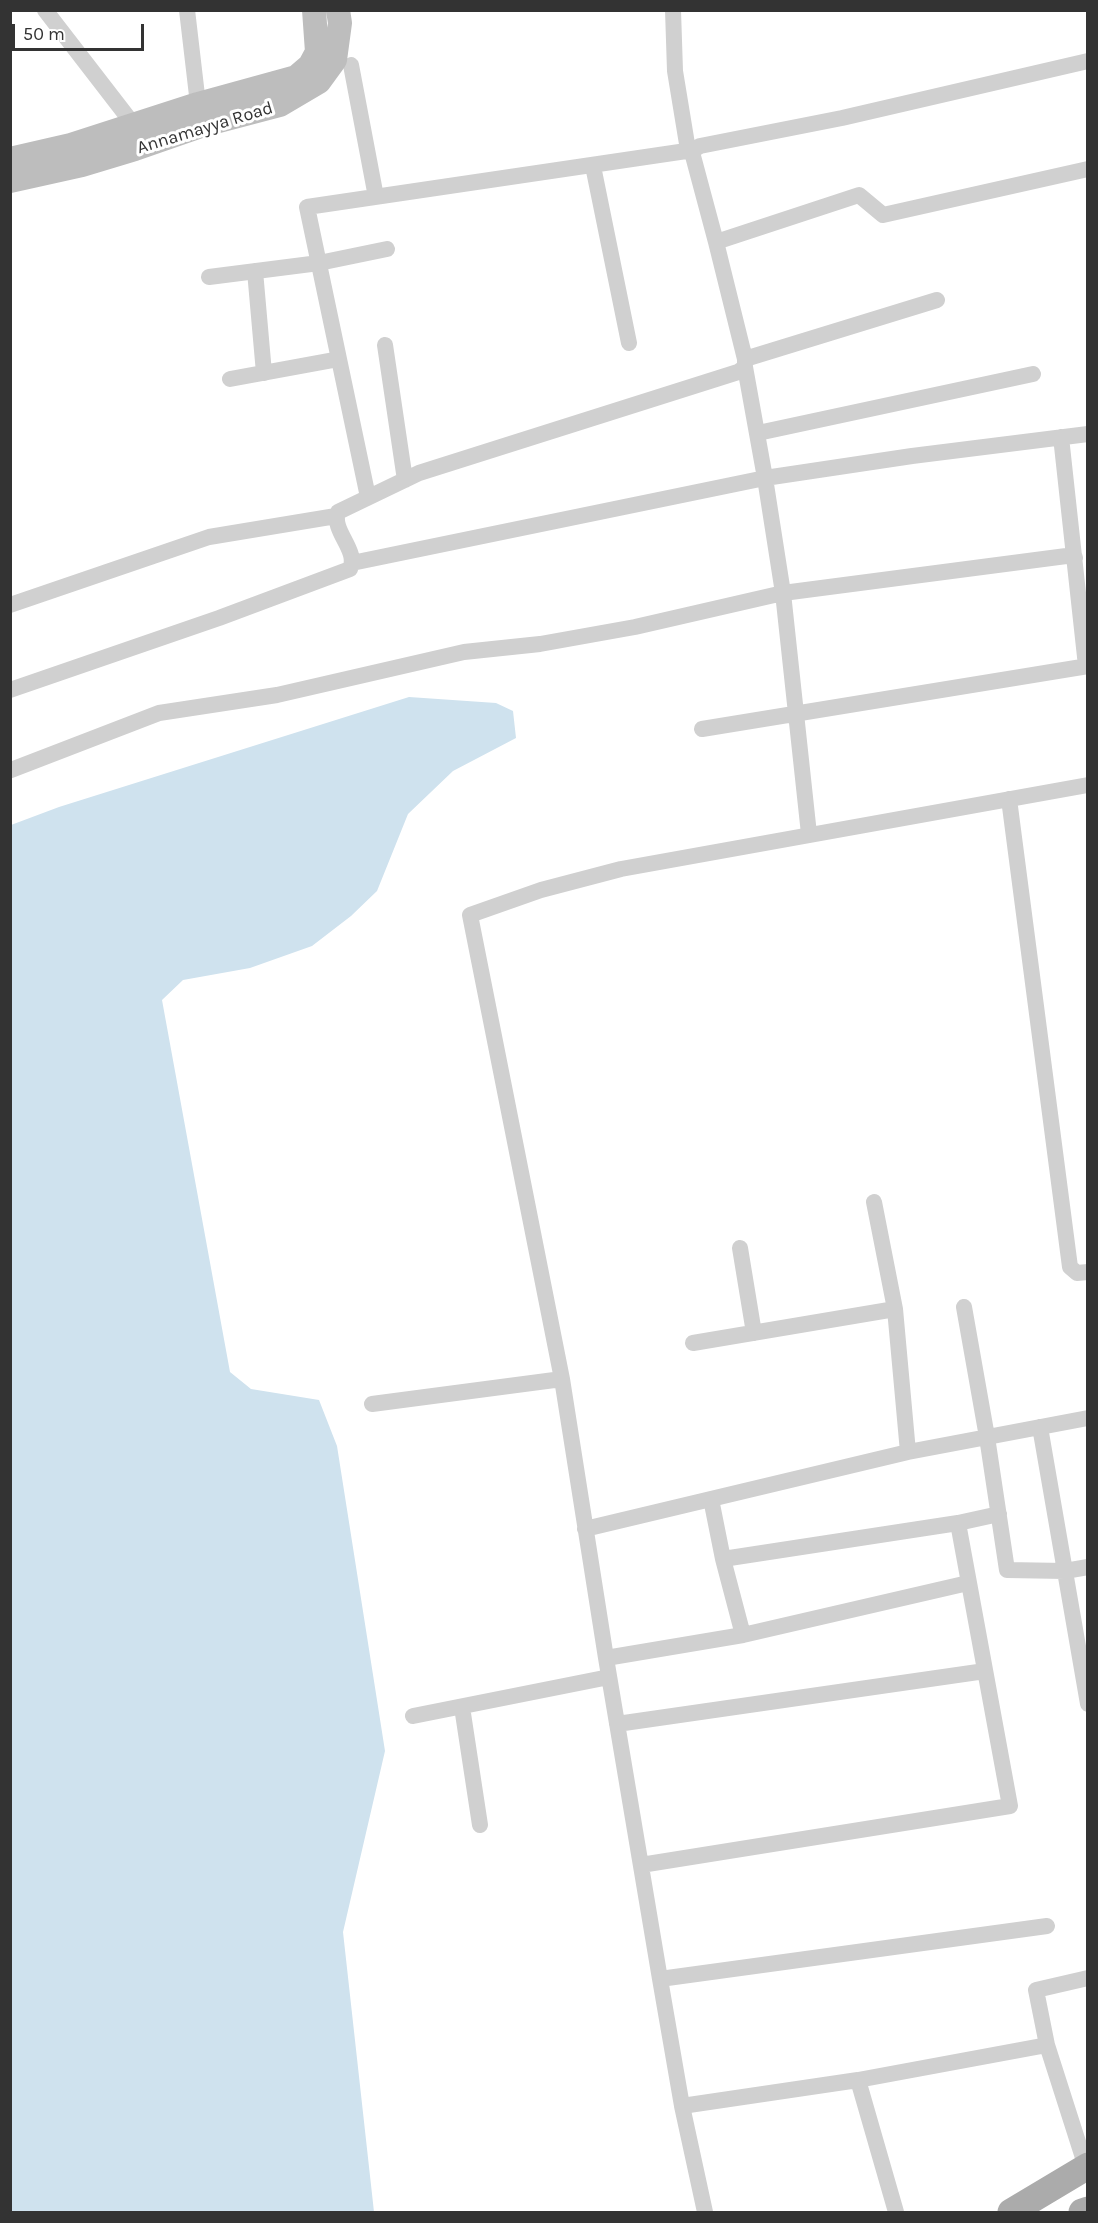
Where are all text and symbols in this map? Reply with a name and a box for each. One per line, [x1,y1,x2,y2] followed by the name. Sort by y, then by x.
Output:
[15,12,147,50] scale bar
[23,23,65,45] text: 50 m
[134,97,276,159] street label: Annamayya Road

